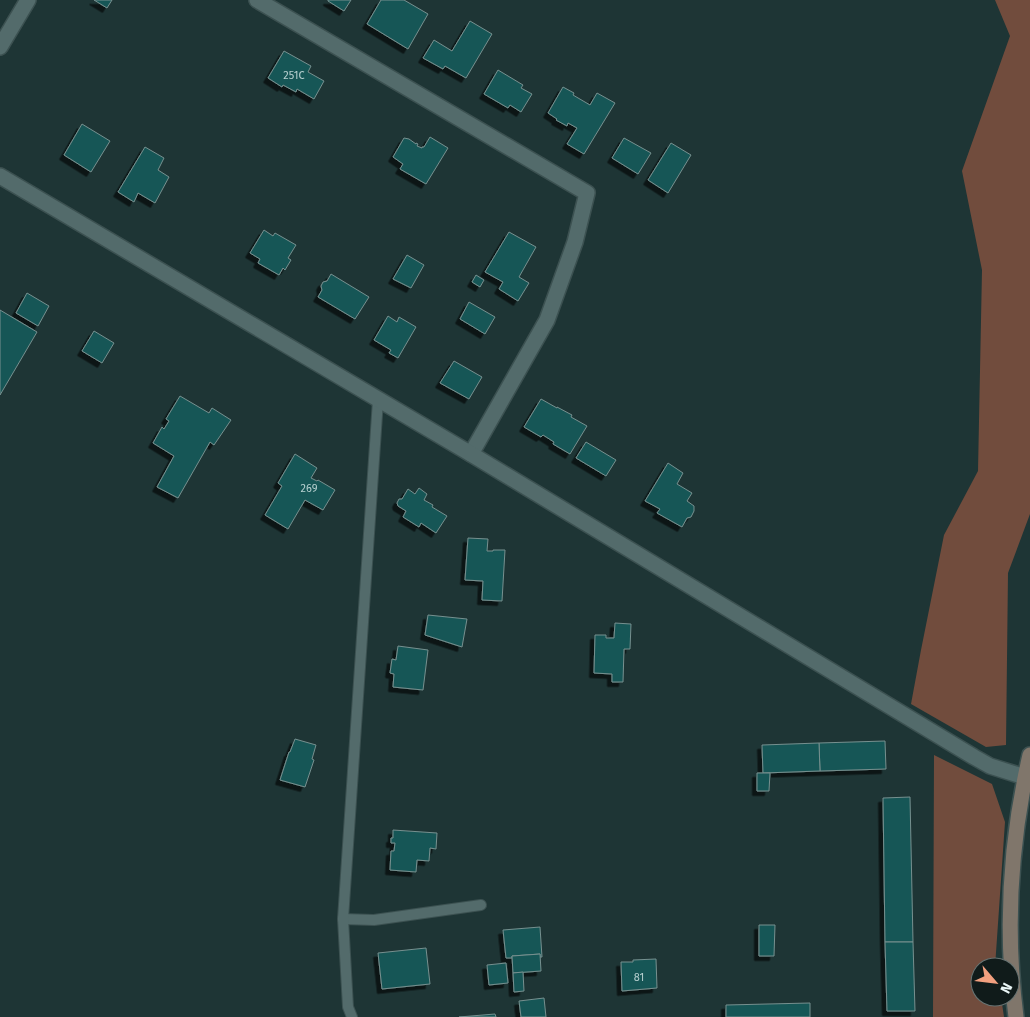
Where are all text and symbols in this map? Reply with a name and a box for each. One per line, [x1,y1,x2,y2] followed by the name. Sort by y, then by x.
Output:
[283,69,305,82] house number: 251C
[301,482,318,495] house number: 269
[970,957,1020,1007] north arrow
[634,971,644,984] house number: 81
[996,980,1016,996] text: N

